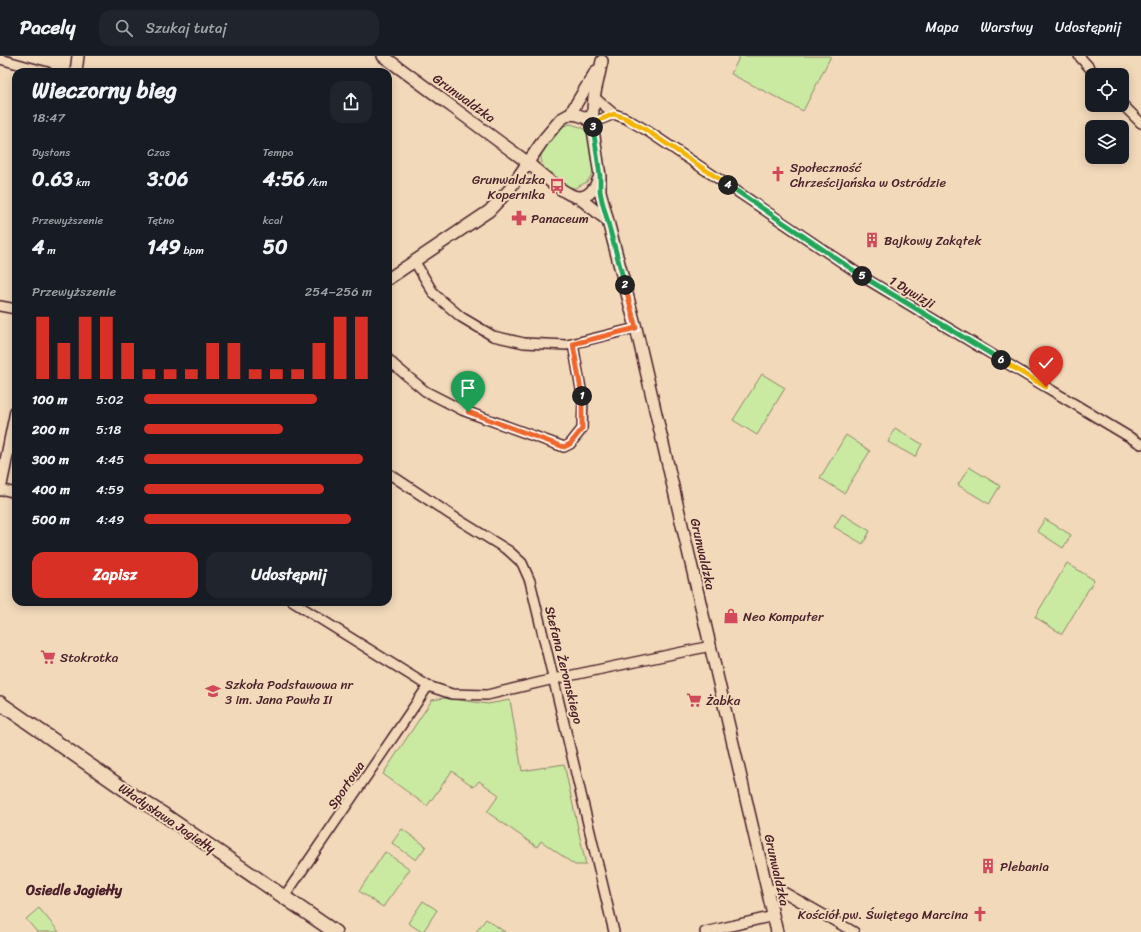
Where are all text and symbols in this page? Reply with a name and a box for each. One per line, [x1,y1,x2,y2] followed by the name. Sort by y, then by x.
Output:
[99,10,379,46] search box
[20,11,75,44] text: Pacely
[145,15,227,41] text: Szukaj tutaj
[926,15,958,40] text: Mapa
[980,15,1033,40] text: Warstwy
[1055,15,1121,40] text: Udostępnij
[113,17,135,39] icon: search
[428,67,501,129] street label: Grunwaldzka
[1085,68,1129,164] map controls
[1085,68,1129,112] button: locate
[32,71,177,110] text: Wieczorny bieg
[330,81,372,123] button: share
[32,106,65,129] text: 18:47
[583,117,603,137] pin: 3
[590,117,596,136] text: 3
[1085,120,1129,164] button: layers
[32,143,70,162] text: Dystans
[147,143,170,162] text: Czas
[263,143,293,162] text: Tempo
[790,156,946,194] place label: Społeczność Chrześcijańska w Ostródzie
[32,162,73,197] text: 0.63
[147,162,188,197] text: 3:06
[263,162,305,197] text: 4:56
[769,165,787,183] church icon: Społeczność Chrześcijańska w Ostródzie
[472,168,545,206] place label: Grunwaldzka Kopernika
[73,173,90,192] text: km
[305,173,327,192] text: /km
[718,175,738,195] pin: 4
[725,175,731,194] text: 4
[548,177,566,195] bus stop icon: Grunwaldzka Kopernika
[531,207,589,230] place label: Panaceum
[510,209,528,227] pharmacy icon: Panaceum
[32,211,103,230] text: Przewyższenie
[147,211,174,230] text: Tętno
[263,211,283,230] text: kcal
[884,229,982,252] place label: Bajkowy Zakątek
[32,230,45,265] text: 4
[147,230,181,265] text: 149
[263,230,288,265] text: 50
[863,231,881,249] building icon: Bajkowy Zakątek
[45,241,56,260] text: m
[181,241,204,260] text: bpm
[852,266,872,286] pin: 5
[859,266,865,285] text: 5
[885,269,940,315] street label: 1 Dywizji
[615,275,635,295] pin: 2
[622,275,628,294] text: 2
[32,280,116,303] text: Przewyższenie
[305,280,372,303] text: 254–256 m
[1029,346,1063,387] pin
[991,350,1011,370] pin: 6
[998,350,1004,369] text: 6
[1035,352,1057,374] icon: check
[451,371,485,412] pin
[457,377,479,399] icon: arrive
[572,386,592,406] pin: 1
[580,386,584,405] text: 1
[32,388,67,411] text: 100 m
[96,388,124,411] text: 5:02
[32,418,69,441] text: 200 m
[96,418,121,441] text: 5:18
[32,448,69,471] text: 300 m
[96,448,124,471] text: 4:45
[32,478,70,501] text: 400 m
[96,478,124,501] text: 4:59
[32,508,70,531] text: 500 m
[96,508,124,531] text: 4:49
[684,516,723,593] street label: Grunwaldzka
[32,552,198,598] button: Zapisz
[206,552,372,598] button: Udostępnij
[538,604,590,727] street label: Stefana Żeromskiego
[743,605,824,628] place label: Neo Komputer
[722,607,740,625] shop icon: Neo Komputer
[60,646,119,669] place label: Stokrotka
[39,648,57,666] supermarket icon: Stokrotka
[225,673,353,711] place label: Szkoła Podstawowa nr 3 im. Jana Pawła II
[204,682,222,700] school or university icon: Szkoła Podstawowa nr 3 im. Jana Pawła II
[706,689,741,712] place label: Żabka
[685,691,703,709] supermarket icon: Żabka
[321,756,371,814] street label: Sportowa
[113,777,221,859] street label: Władysława Jagiełły
[758,832,797,909] street label: Grunwaldzka
[1000,855,1049,878] place label: Plebania
[979,857,997,875] building icon: Plebania
[25,878,123,903] district label: Osiedle Jagiełły
[798,903,968,926] place label: Kościół pw. Świętego Marcina
[971,905,989,923] church icon: Kościół pw. Świętego Marcina

